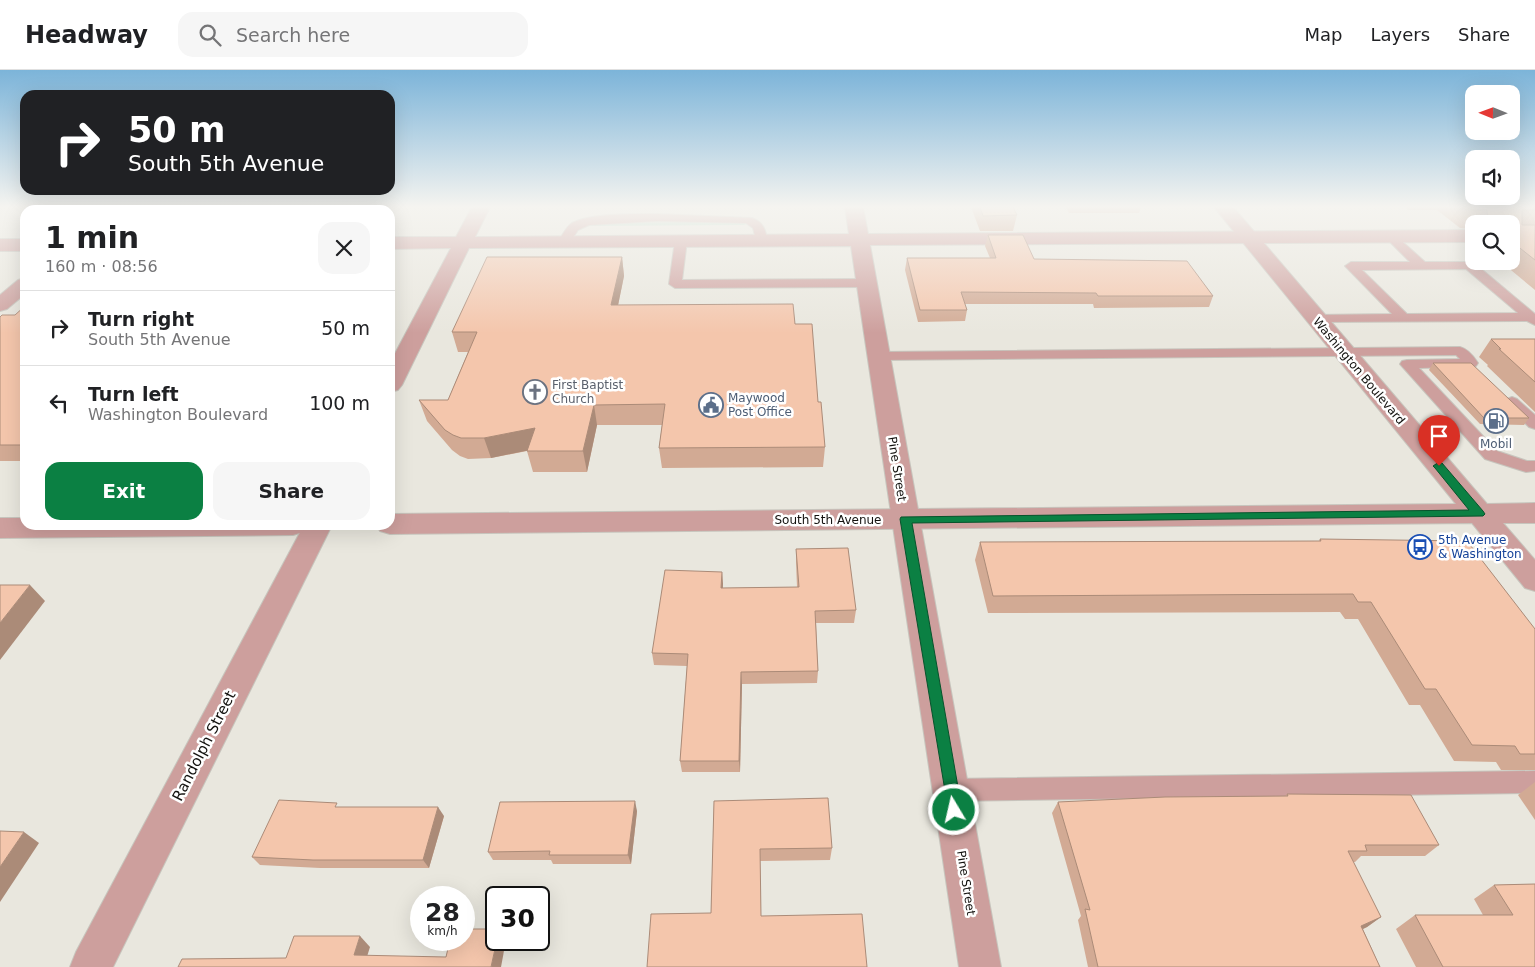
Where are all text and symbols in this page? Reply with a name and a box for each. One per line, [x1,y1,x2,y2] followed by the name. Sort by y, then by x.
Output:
[178,12,528,57] search box
[25,21,148,49] text: Headway
[196,21,224,49] icon: search
[236,24,350,46] text: Search here
[1304,24,1342,45] text: Map
[1370,24,1430,45] text: Layers
[1458,24,1510,45] text: Share
[1465,85,1520,140] north arrow
[1465,85,1520,270] map controls
[45,110,110,175] icon: right
[128,110,225,150] text: 50 m
[1465,150,1520,205] button: sound
[128,151,324,176] text: South 5th Avenue
[1465,215,1520,270] button: search
[45,220,139,255] text: 1 min
[318,222,370,274] button: close
[45,257,158,276] text: 160 m · 08:56
[88,308,194,330] text: Turn right
[45,314,73,342] icon: right
[1310,315,1408,427] street label: Washington Boulevard
[321,317,370,339] text: 50 m
[88,330,231,349] text: South 5th Avenue
[552,378,624,406] place label: First Baptist Church
[522,379,548,405] church icon: First Baptist Church
[88,383,179,405] text: Turn left
[45,389,73,417] icon: left
[728,391,792,419] place label: Maywood Post Office
[309,392,370,414] text: 100 m
[698,392,724,418] public building icon: Maywood Post Office
[88,405,268,424] text: Washington Boulevard
[1483,408,1509,434] fuel station icon: Mobil
[1418,415,1460,466] pin
[1425,422,1453,450] icon: arrive
[885,436,909,503] street label: Pine Street
[1480,437,1512,451] place label: Mobil
[45,462,203,520] button: Exit
[213,462,370,520] button: Share
[774,513,882,527] street label: South 5th Avenue
[1438,533,1522,561] place label: 5th Avenue & Washington
[1407,534,1433,560] bus stop icon: 5th Avenue & Washington
[169,688,240,804] street label: Randolph Street
[927,783,979,835] position arrow
[954,850,978,917] street label: Pine Street
[485,886,550,951] speed limit sign: 30
[425,898,460,927] text: 28
[427,924,458,938] text: km/h

